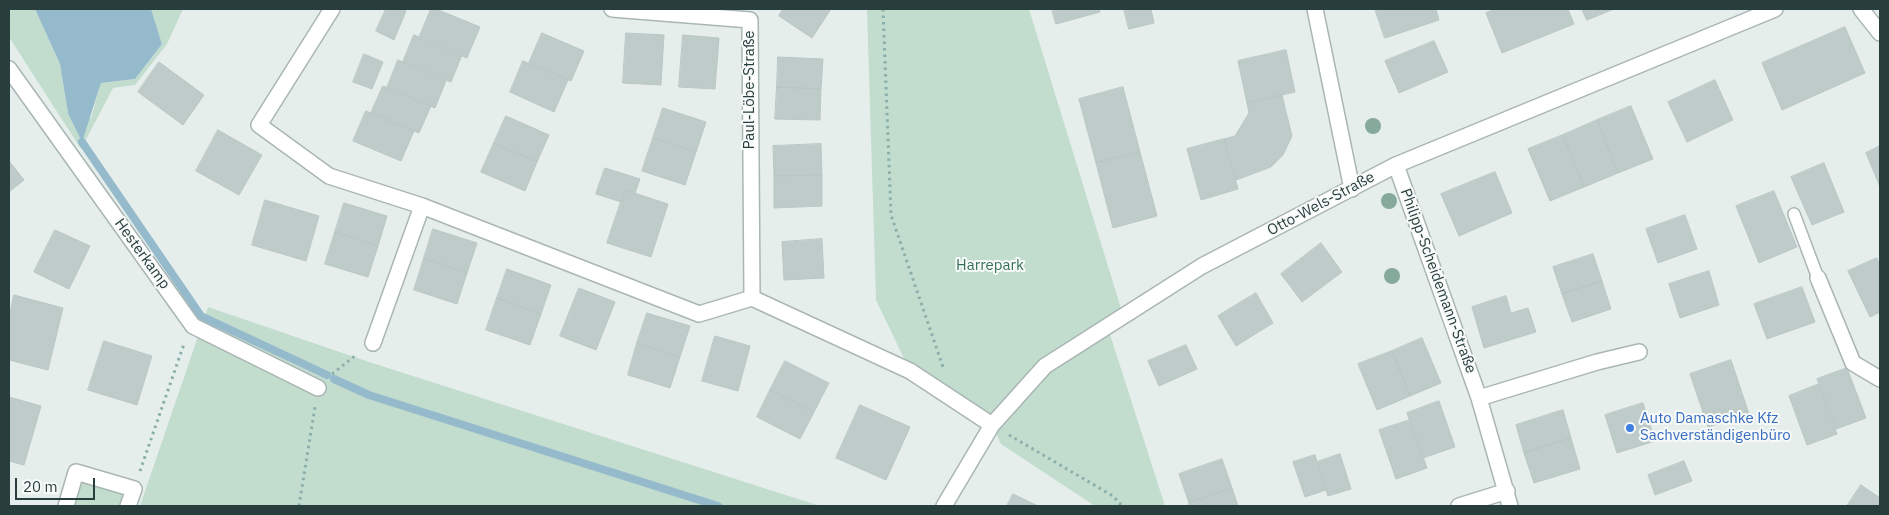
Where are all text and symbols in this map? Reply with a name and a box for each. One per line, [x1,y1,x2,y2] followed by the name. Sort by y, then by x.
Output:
[741,30,759,150] street label: Paul-Löbe-Straße
[1264,168,1378,240] street label: Otto-Wels-Straße
[1396,186,1480,376] street label: Philipp-Scheidemann-Straße
[110,215,174,293] street label: Hesterkamp
[956,257,1024,275] park label: Harrepark
[1640,410,1791,445] place label: Auto Damaschke Kfz Sachverständigenbüro
[1624,422,1636,434] marker: Auto Damaschke Kfz Sachverständigenbüro
[18,468,98,500] scale bar
[23,477,58,496] text: 20 m

